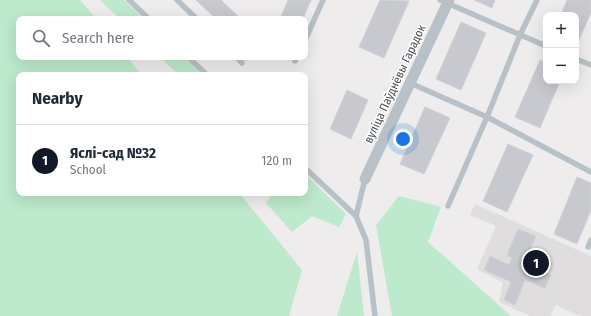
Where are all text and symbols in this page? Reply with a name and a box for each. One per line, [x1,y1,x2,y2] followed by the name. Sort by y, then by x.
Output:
[543,12,579,84] map controls
[543,12,579,48] button: +
[16,16,308,60] search box
[361,22,429,145] street label: вуліца Паўднёвы Гарадок
[30,27,52,49] icon: search
[62,29,134,47] text: Search here
[543,48,579,84] button: −
[32,88,83,109] text: Nearby
[393,129,413,149] your location
[70,144,156,162] text: Яслі-сад №32
[42,153,48,168] text: 1
[261,153,292,168] text: 120 m
[70,162,106,177] text: School
[523,248,549,278] pin: 1

